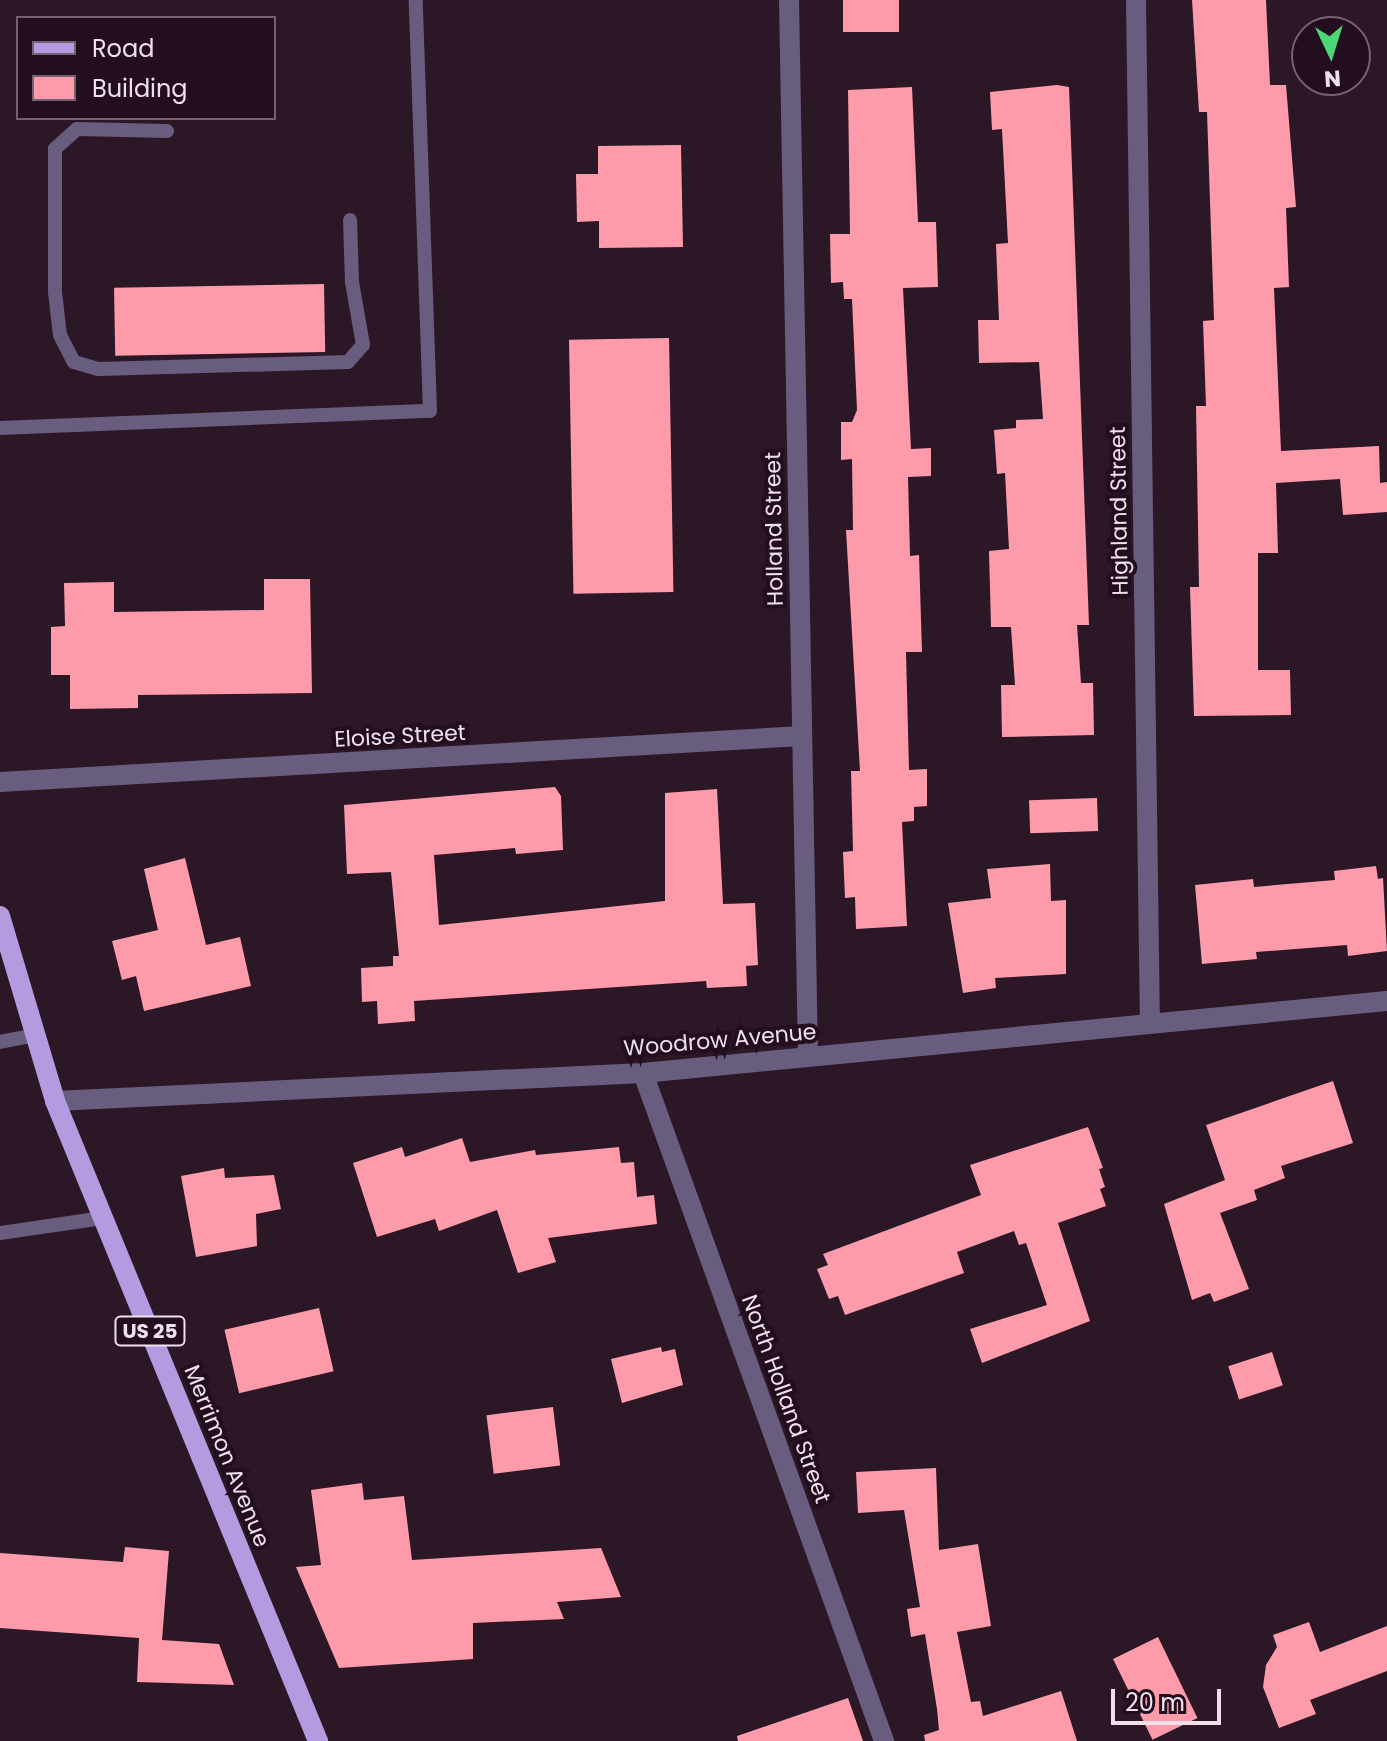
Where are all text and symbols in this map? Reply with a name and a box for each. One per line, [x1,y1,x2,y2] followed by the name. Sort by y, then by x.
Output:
[16,16,276,120] legend
[1291,16,1371,96] north arrow
[92,32,154,65] text: Road
[1323,62,1342,94] text: N
[92,72,188,105] text: Building
[1104,426,1134,596] street label: Highland Street
[759,452,789,606] street label: Holland Street
[334,719,466,753] street label: Eloise Street
[623,1018,817,1062] street label: Woodrow Avenue
[736,1291,836,1507] street label: North Holland Street
[114,1315,186,1347] road number: US 25
[178,1361,276,1551] street label: Merrimon Avenue
[1115,1673,1225,1723] scale bar
[1125,1686,1185,1719] text: 20 m

